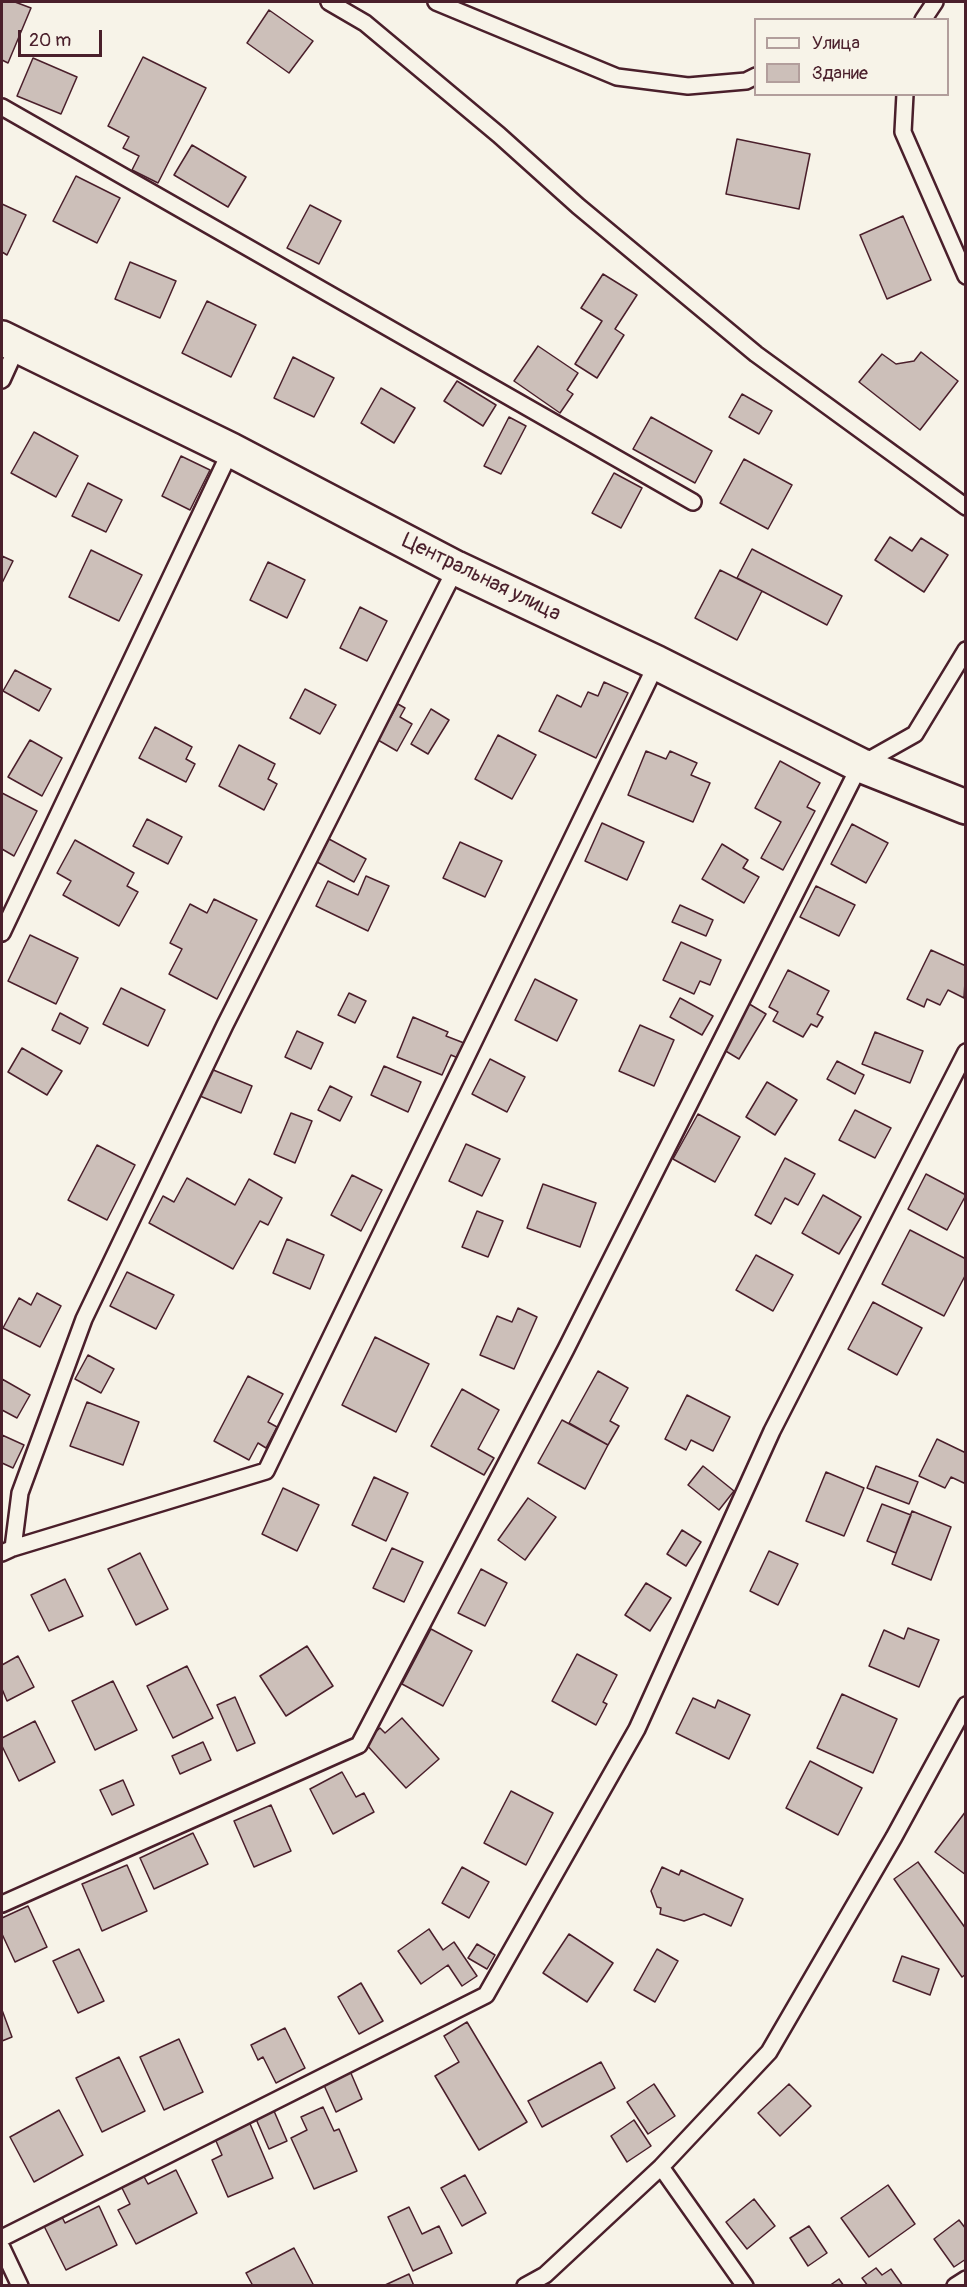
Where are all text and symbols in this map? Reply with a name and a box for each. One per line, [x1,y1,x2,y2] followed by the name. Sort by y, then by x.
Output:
[21,18,105,56] scale bar
[754,18,949,96] legend
[29,29,71,52] text: 20 m
[812,32,860,55] text: Улица
[812,62,868,85] text: Здание
[397,529,565,627] street label: Центральная улица

